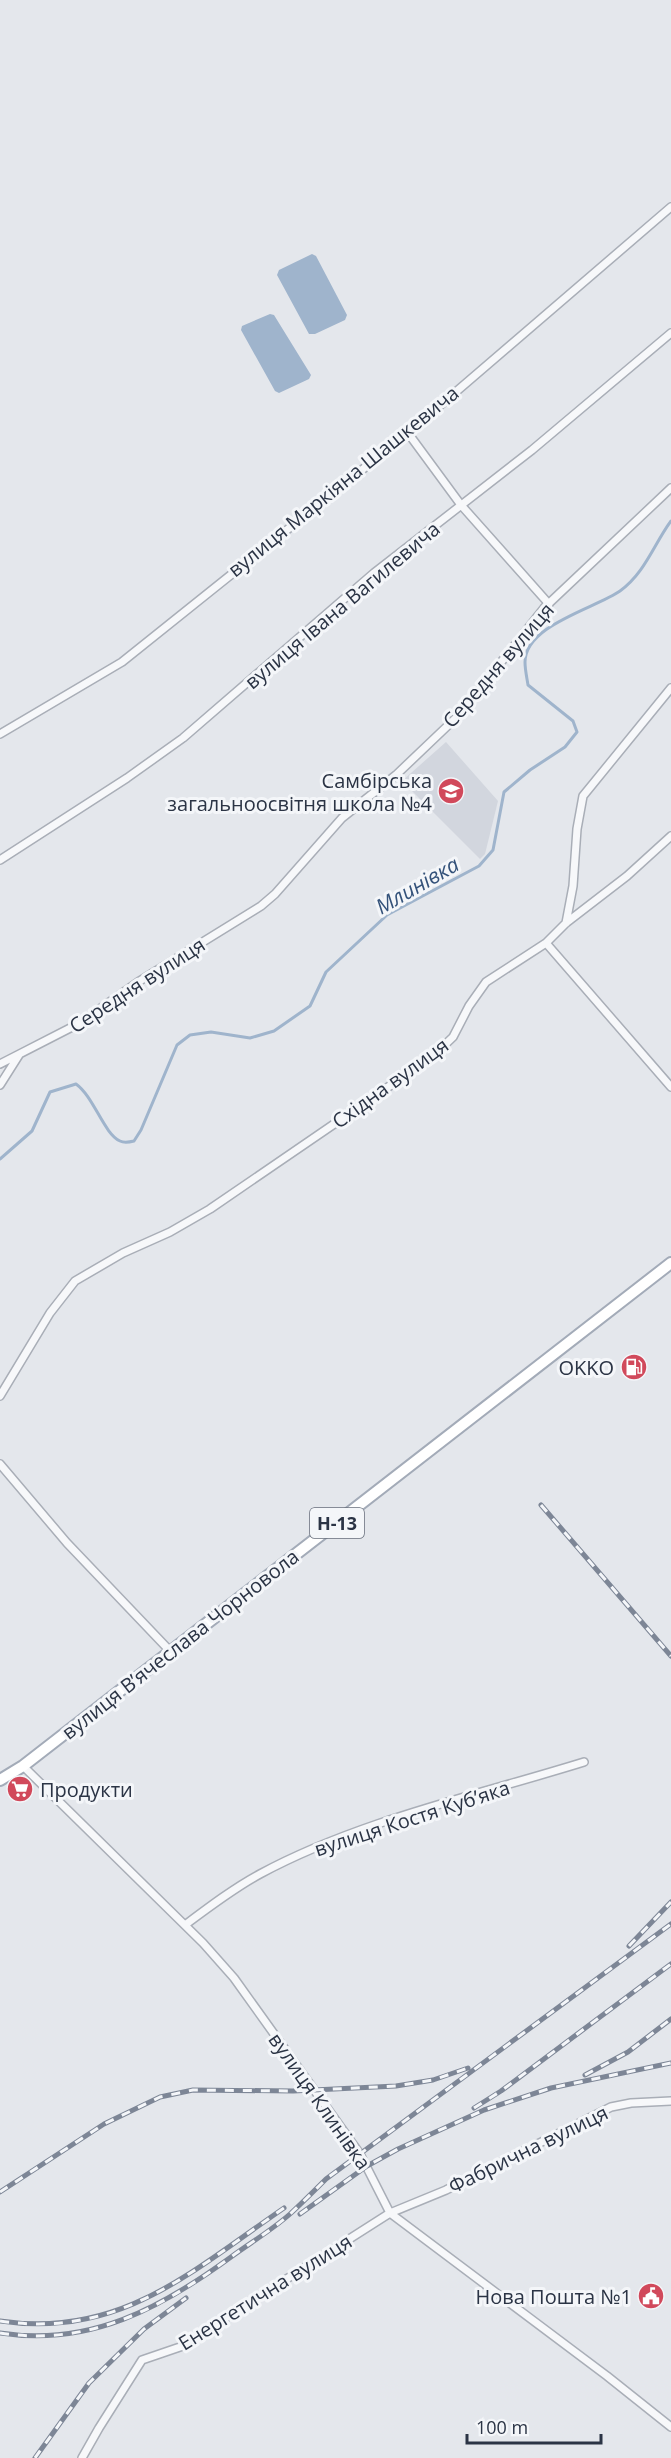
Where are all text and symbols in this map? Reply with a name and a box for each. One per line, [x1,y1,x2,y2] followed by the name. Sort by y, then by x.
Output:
[222,379,464,583] street label: вулиця Маркіяна Шашкевича
[239,515,445,695] street label: вулиця Івана Вагилевича
[436,597,560,733] street label: Середня вулиця
[167,767,433,817] place label: Самбірська загальноосвітня школа №4
[436,776,466,806] school or university icon: Самбірська загальноосвітня школа №4
[370,850,464,920] water label: Млинівка
[64,931,210,1039] street label: Середня вулиця
[326,1032,454,1134] street label: Східна вулиця
[619,1352,649,1382] fuel station icon: OKKO
[558,1354,614,1381] place label: OKKO
[310,1508,364,1538] road number: Н-13
[56,1543,304,1745] street label: вулиця Вʼячеслава Чорновола
[5,1774,35,1804] supermarket icon: Продукти
[311,1774,513,1862] street label: вулиця Костя Кубʼяка
[40,1776,133,1803] place label: Продукти
[263,2027,377,2175] street label: вулиця Клинівка
[444,2099,612,2199] street label: Фабрична вулиця
[173,2228,357,2356] street label: Енергетична вулиця
[636,2281,666,2311] public building icon: Нова Пошта №1
[476,2283,632,2310] place label: Нова Пошта №1
[467,2407,600,2445] scale bar
[476,2415,528,2439] text: 100 m

